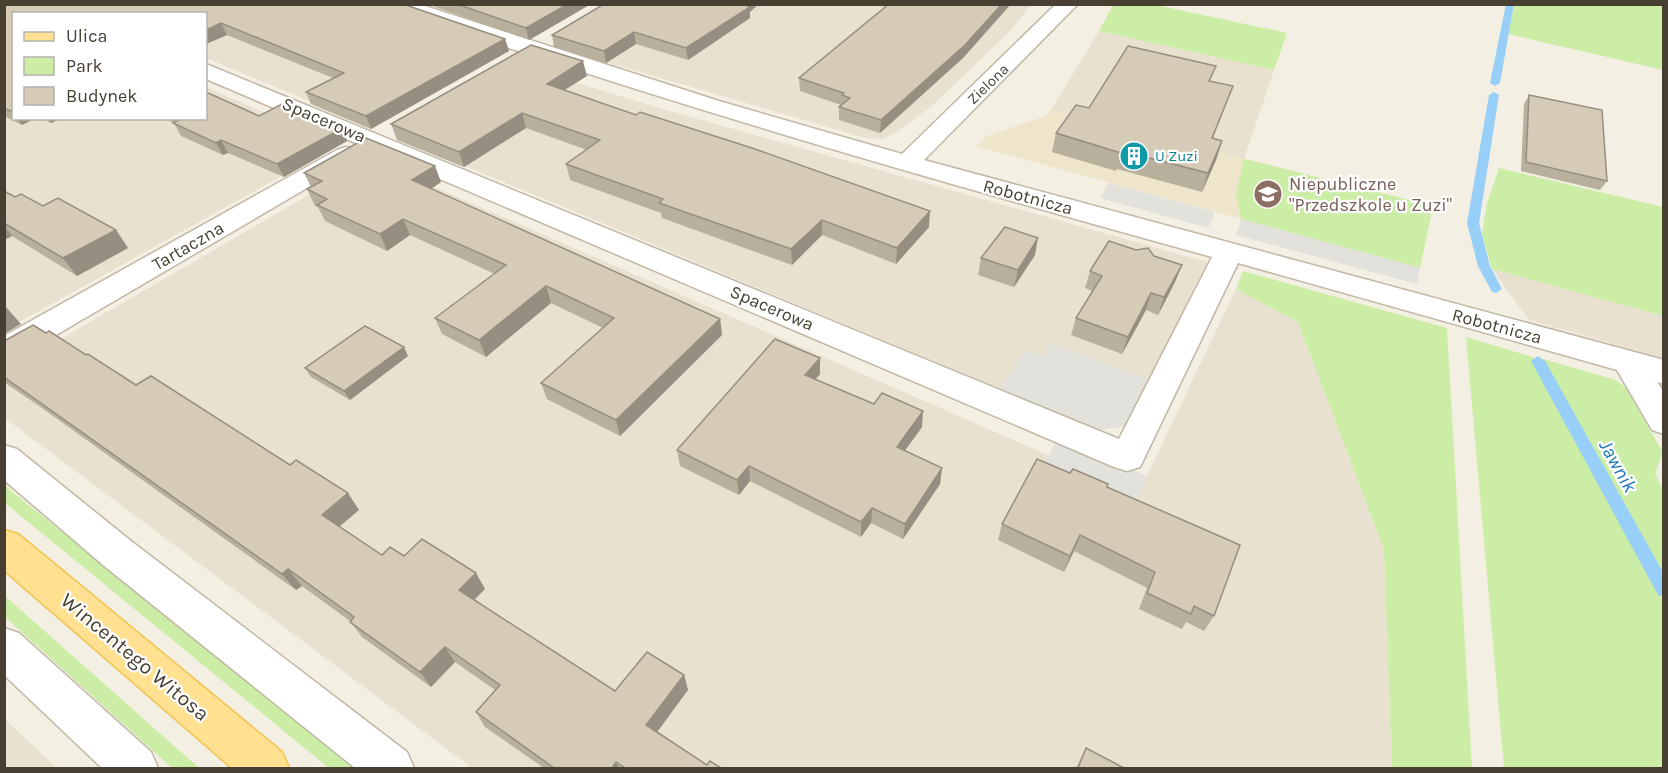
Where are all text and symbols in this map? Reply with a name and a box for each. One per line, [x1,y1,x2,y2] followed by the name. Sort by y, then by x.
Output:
[12,12,207,120] legend
[66,25,107,47] text: Ulica
[66,55,103,77] text: Park
[963,60,1013,108] street label: Zielona
[66,85,137,107] text: Budynek
[279,92,369,148] street label: Spacerowa
[1118,140,1150,172] building icon: U Zuzi
[1155,147,1198,165] place label: U Zuzi
[1289,173,1452,216] place label: Niepubliczne "Przedszkole u Zuzi"
[981,174,1075,220] street label: Robotnicza
[1252,178,1284,210] school or university icon: Niepubliczne "Przedszkole u Zuzi"
[148,217,228,275] street label: Tartaczna
[727,280,817,336] street label: Spacerowa
[1450,303,1544,349] street label: Robotnicza
[1594,436,1642,497] water label: Jawnik
[56,588,214,726] street label: Wincentego Witosa

